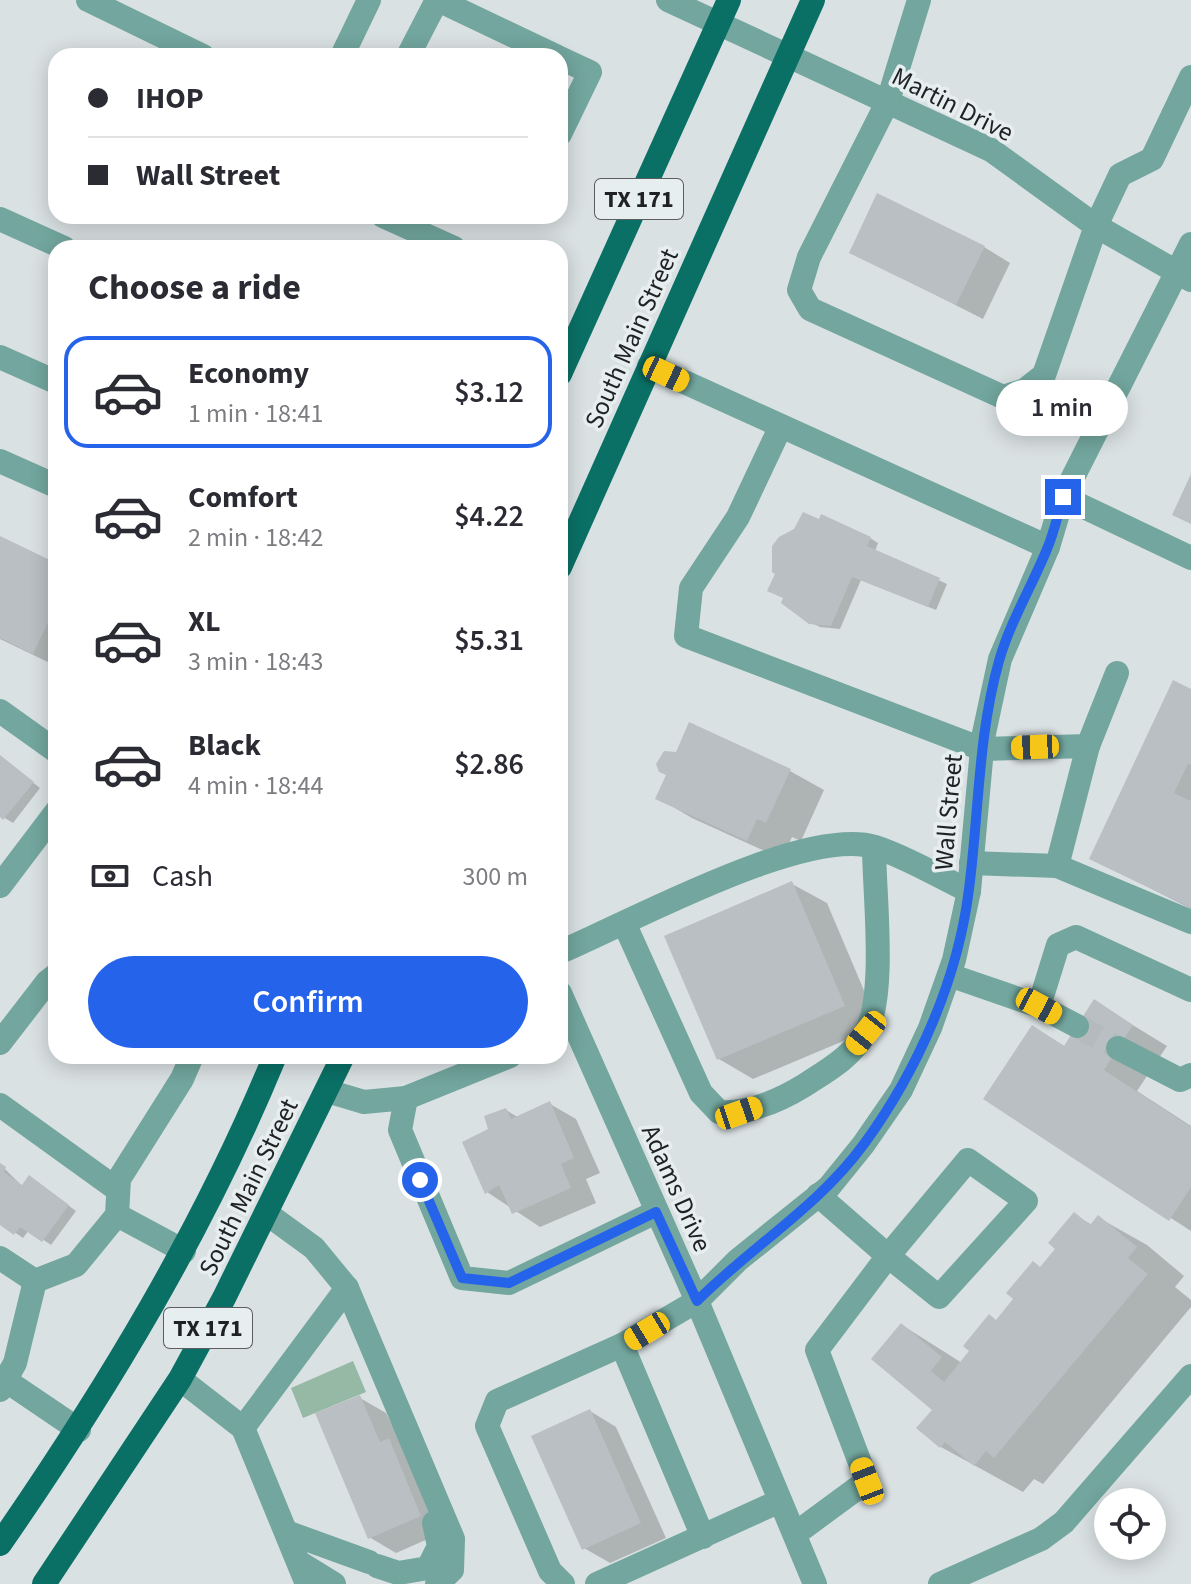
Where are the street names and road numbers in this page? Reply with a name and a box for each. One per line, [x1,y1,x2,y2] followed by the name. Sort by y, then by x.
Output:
[886,58,1020,151] street label: Martin Drive
[595,179,683,219] road number: TX 171
[575,242,688,434] street label: South Main Street
[925,752,972,872] street label: Wall Street
[189,1092,308,1282] street label: South Main Street
[632,1119,721,1258] street label: Adams Drive
[164,1308,252,1348] road number: TX 171

